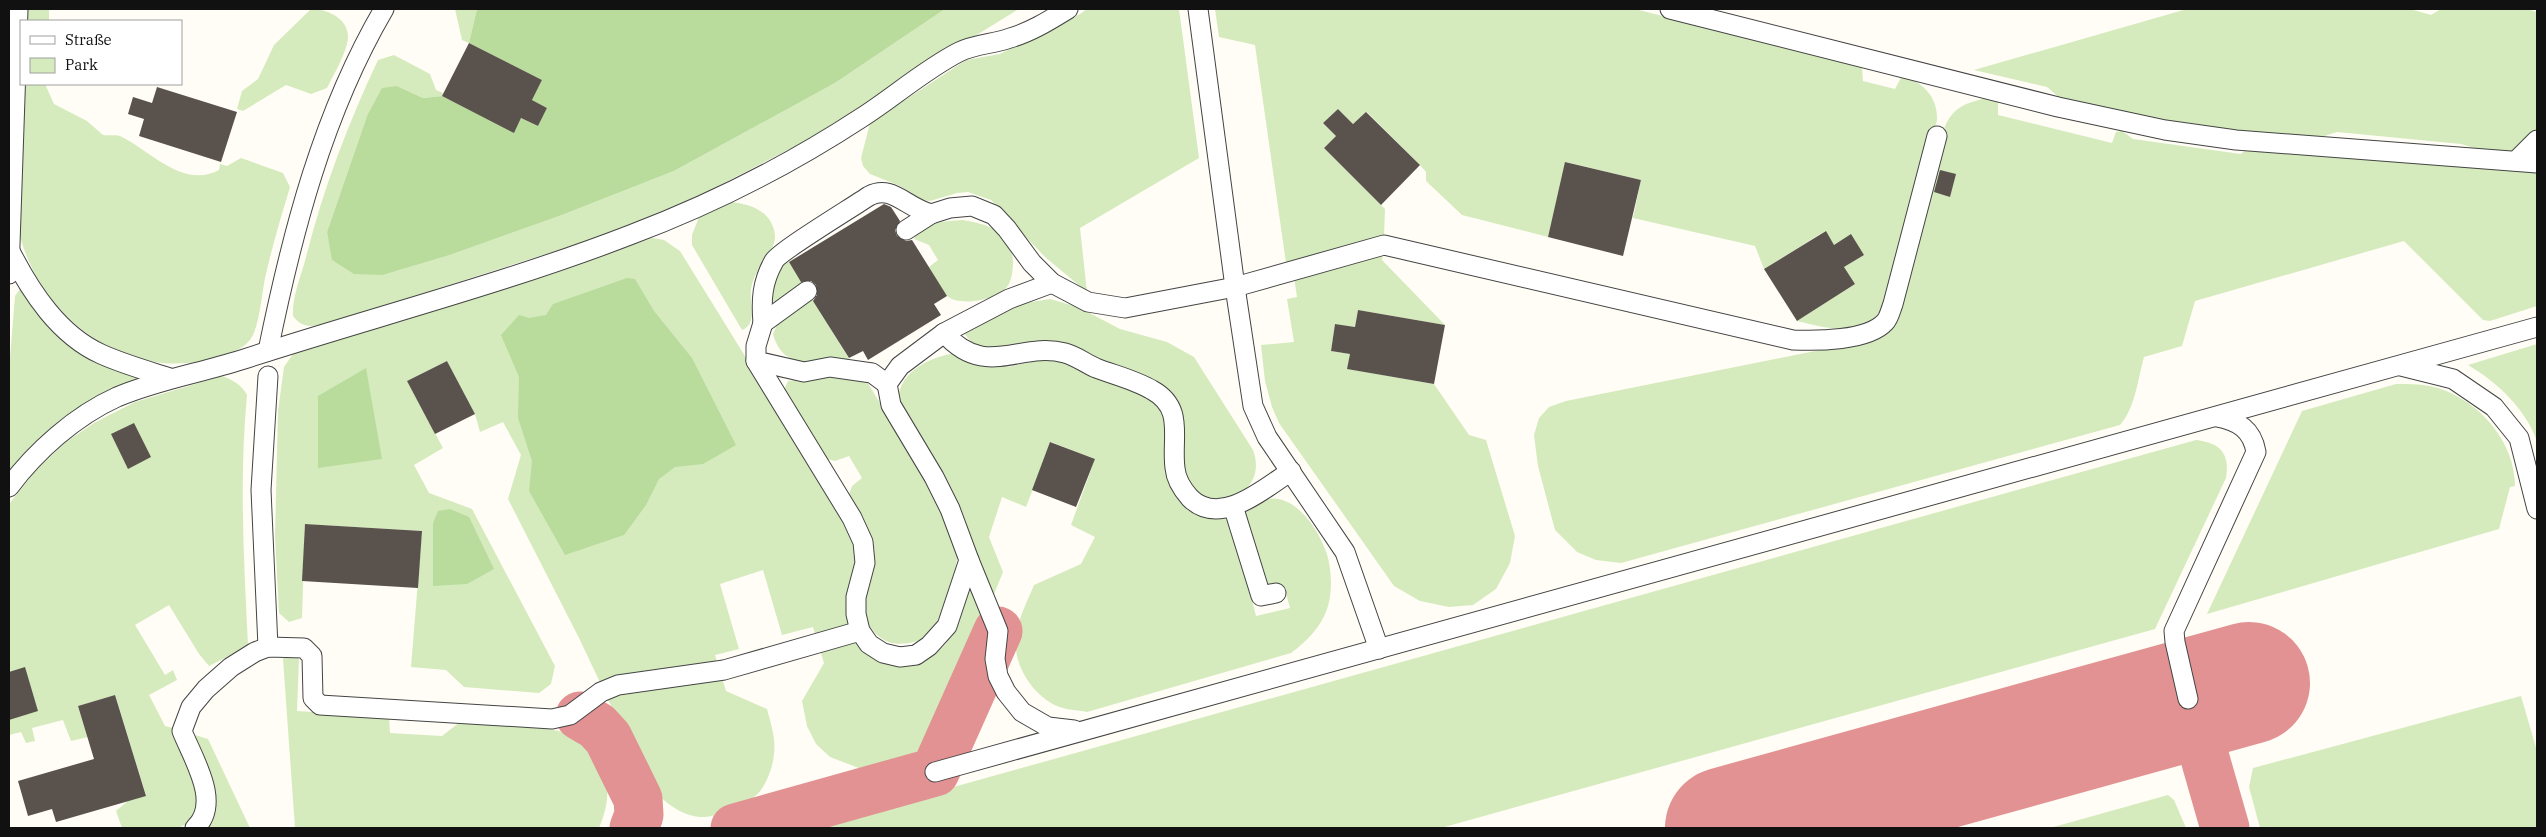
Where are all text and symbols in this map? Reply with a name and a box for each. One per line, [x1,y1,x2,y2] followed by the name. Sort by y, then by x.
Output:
[20,20,182,85] legend
[65,30,112,49] text: Straße
[65,55,98,74] text: Park

